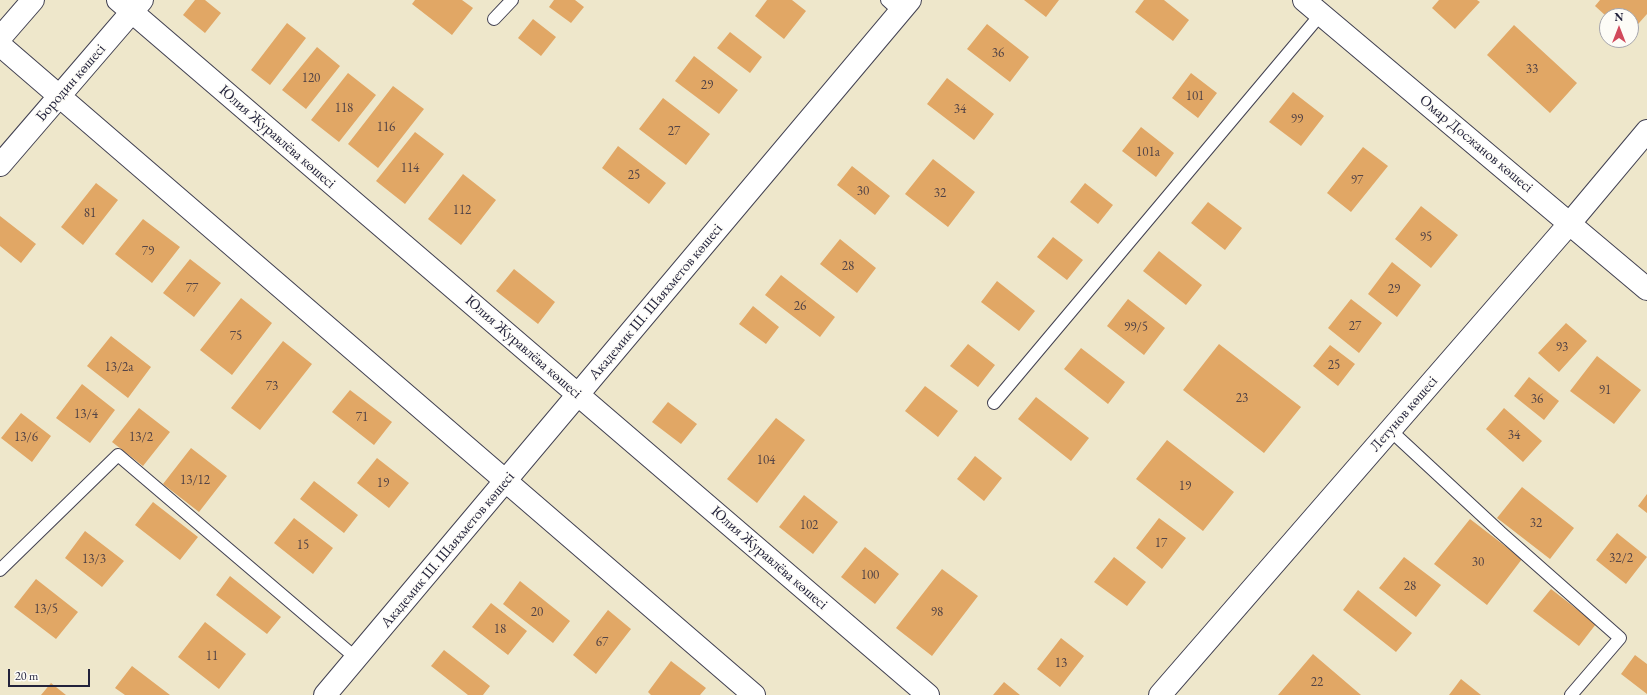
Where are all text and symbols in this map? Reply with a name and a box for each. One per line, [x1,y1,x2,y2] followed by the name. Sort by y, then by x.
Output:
[1599,8,1639,48] north arrow
[1615,10,1623,24] text: N
[32,41,110,125] street label: Бородин көшесі
[992,45,1004,61] house number: 36
[1526,61,1538,77] house number: 33
[302,70,320,86] house number: 120
[701,77,713,93] house number: 29
[215,81,339,193] street label: Юлия Журавлёва көшесі
[1186,88,1204,104] house number: 101
[1416,91,1536,197] street label: Омар Досжанов көшесі
[335,100,353,116] house number: 118
[954,101,966,117] house number: 34
[1291,111,1303,127] house number: 99
[377,119,395,135] house number: 116
[668,123,680,139] house number: 27
[1136,144,1160,160] house number: 101а
[401,160,419,176] house number: 114
[628,167,640,183] house number: 25
[1351,172,1363,188] house number: 97
[857,183,869,199] house number: 30
[934,185,946,201] house number: 32
[453,202,471,218] house number: 112
[84,205,96,221] house number: 81
[585,220,727,384] street label: Академик Ш. Шаяхметов көшесі
[1420,229,1432,245] house number: 95
[142,243,154,259] house number: 79
[842,258,854,274] house number: 28
[186,280,198,296] house number: 77
[1388,281,1400,297] house number: 29
[461,291,585,403] street label: Юлия Журавлёва көшесі
[794,298,806,314] house number: 26
[1349,318,1361,334] house number: 27
[1124,319,1148,335] house number: 99/5
[230,328,242,344] house number: 75
[1556,339,1568,355] house number: 93
[1328,357,1340,373] house number: 25
[104,359,134,375] house number: 13/2а
[1366,373,1442,455] street label: Летунов көшесі
[266,378,278,394] house number: 73
[1599,382,1611,398] house number: 91
[1236,390,1248,406] house number: 23
[1531,391,1543,407] house number: 36
[74,406,98,422] house number: 13/4
[356,409,368,425] house number: 71
[1508,427,1520,443] house number: 34
[14,429,38,445] house number: 13/6
[129,429,153,445] house number: 13/2
[757,452,775,468] house number: 104
[377,468,519,632] street label: Академик Ш. Шаяхметов көшесі
[180,472,210,488] house number: 13/12
[377,475,389,491] house number: 19
[1179,478,1191,494] house number: 19
[707,502,831,614] street label: Юлия Журавлёва көшесі
[1530,515,1542,531] house number: 32
[800,517,818,533] house number: 102
[1155,535,1167,551] house number: 17
[297,537,309,553] house number: 15
[1609,550,1633,566] house number: 32/2
[82,551,106,567] house number: 13/3
[1472,554,1484,570] house number: 30
[861,567,879,583] house number: 100
[1404,578,1416,594] house number: 28
[34,601,58,617] house number: 13/5
[531,604,543,620] house number: 20
[931,604,943,620] house number: 98
[494,621,506,637] house number: 18
[596,634,608,650] house number: 67
[206,648,218,664] house number: 11
[1055,655,1067,671] house number: 13
[10,661,92,687] scale bar
[15,668,38,684] text: 20 m
[1311,674,1323,690] house number: 22

